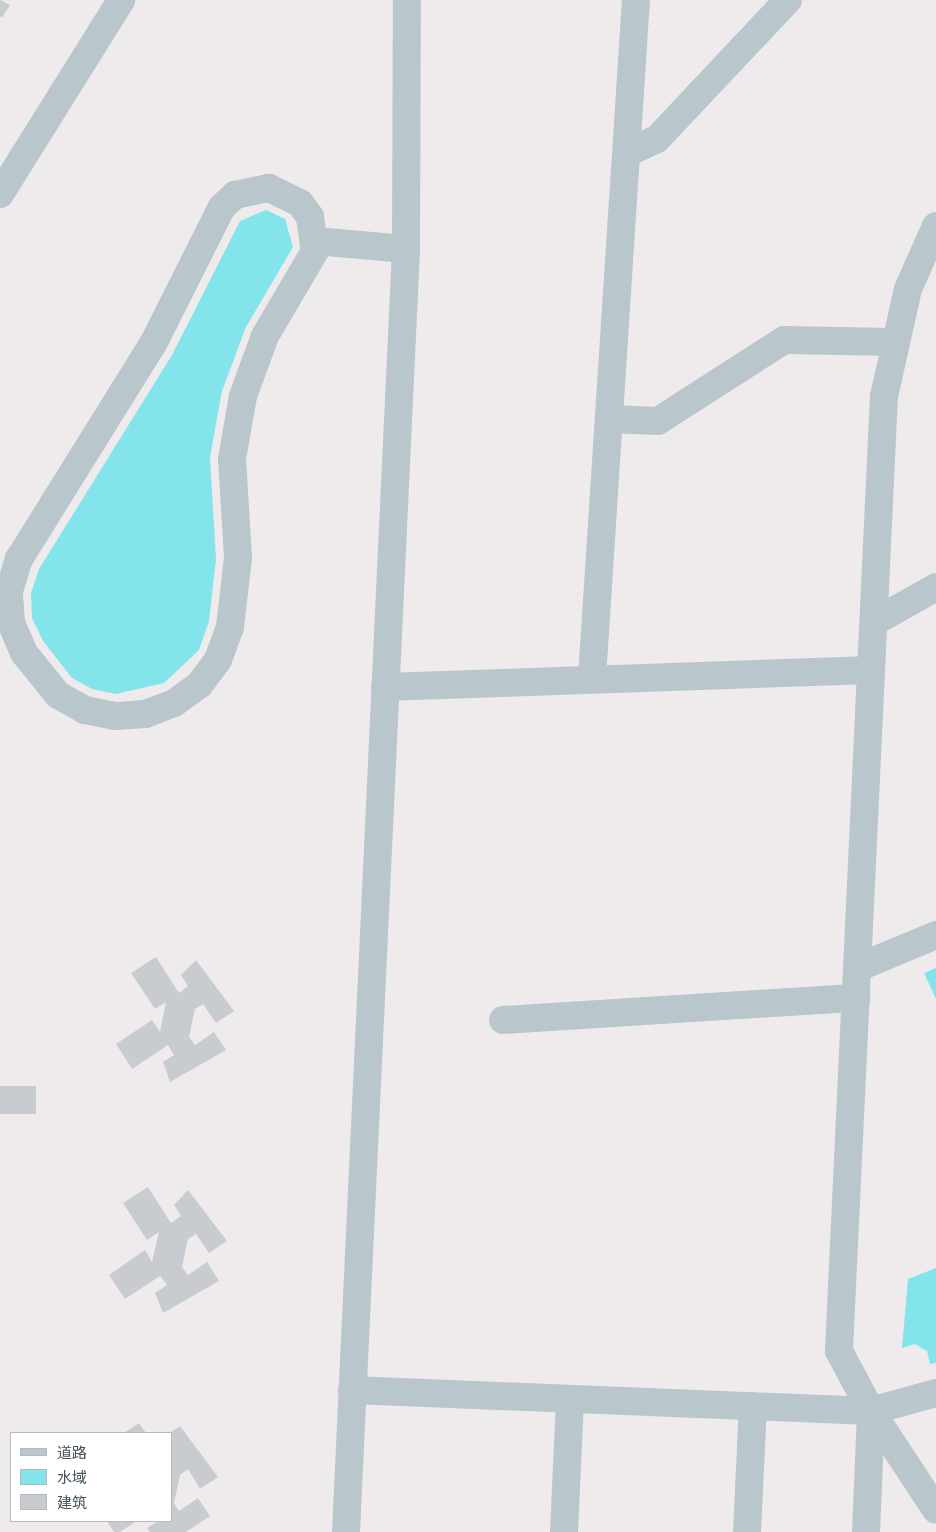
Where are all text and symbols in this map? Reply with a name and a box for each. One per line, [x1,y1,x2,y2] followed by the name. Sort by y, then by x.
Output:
[10,1432,172,1522] legend
[57,1442,87,1462] text: 道路
[57,1467,87,1487] text: 水域
[57,1492,87,1512] text: 建筑

